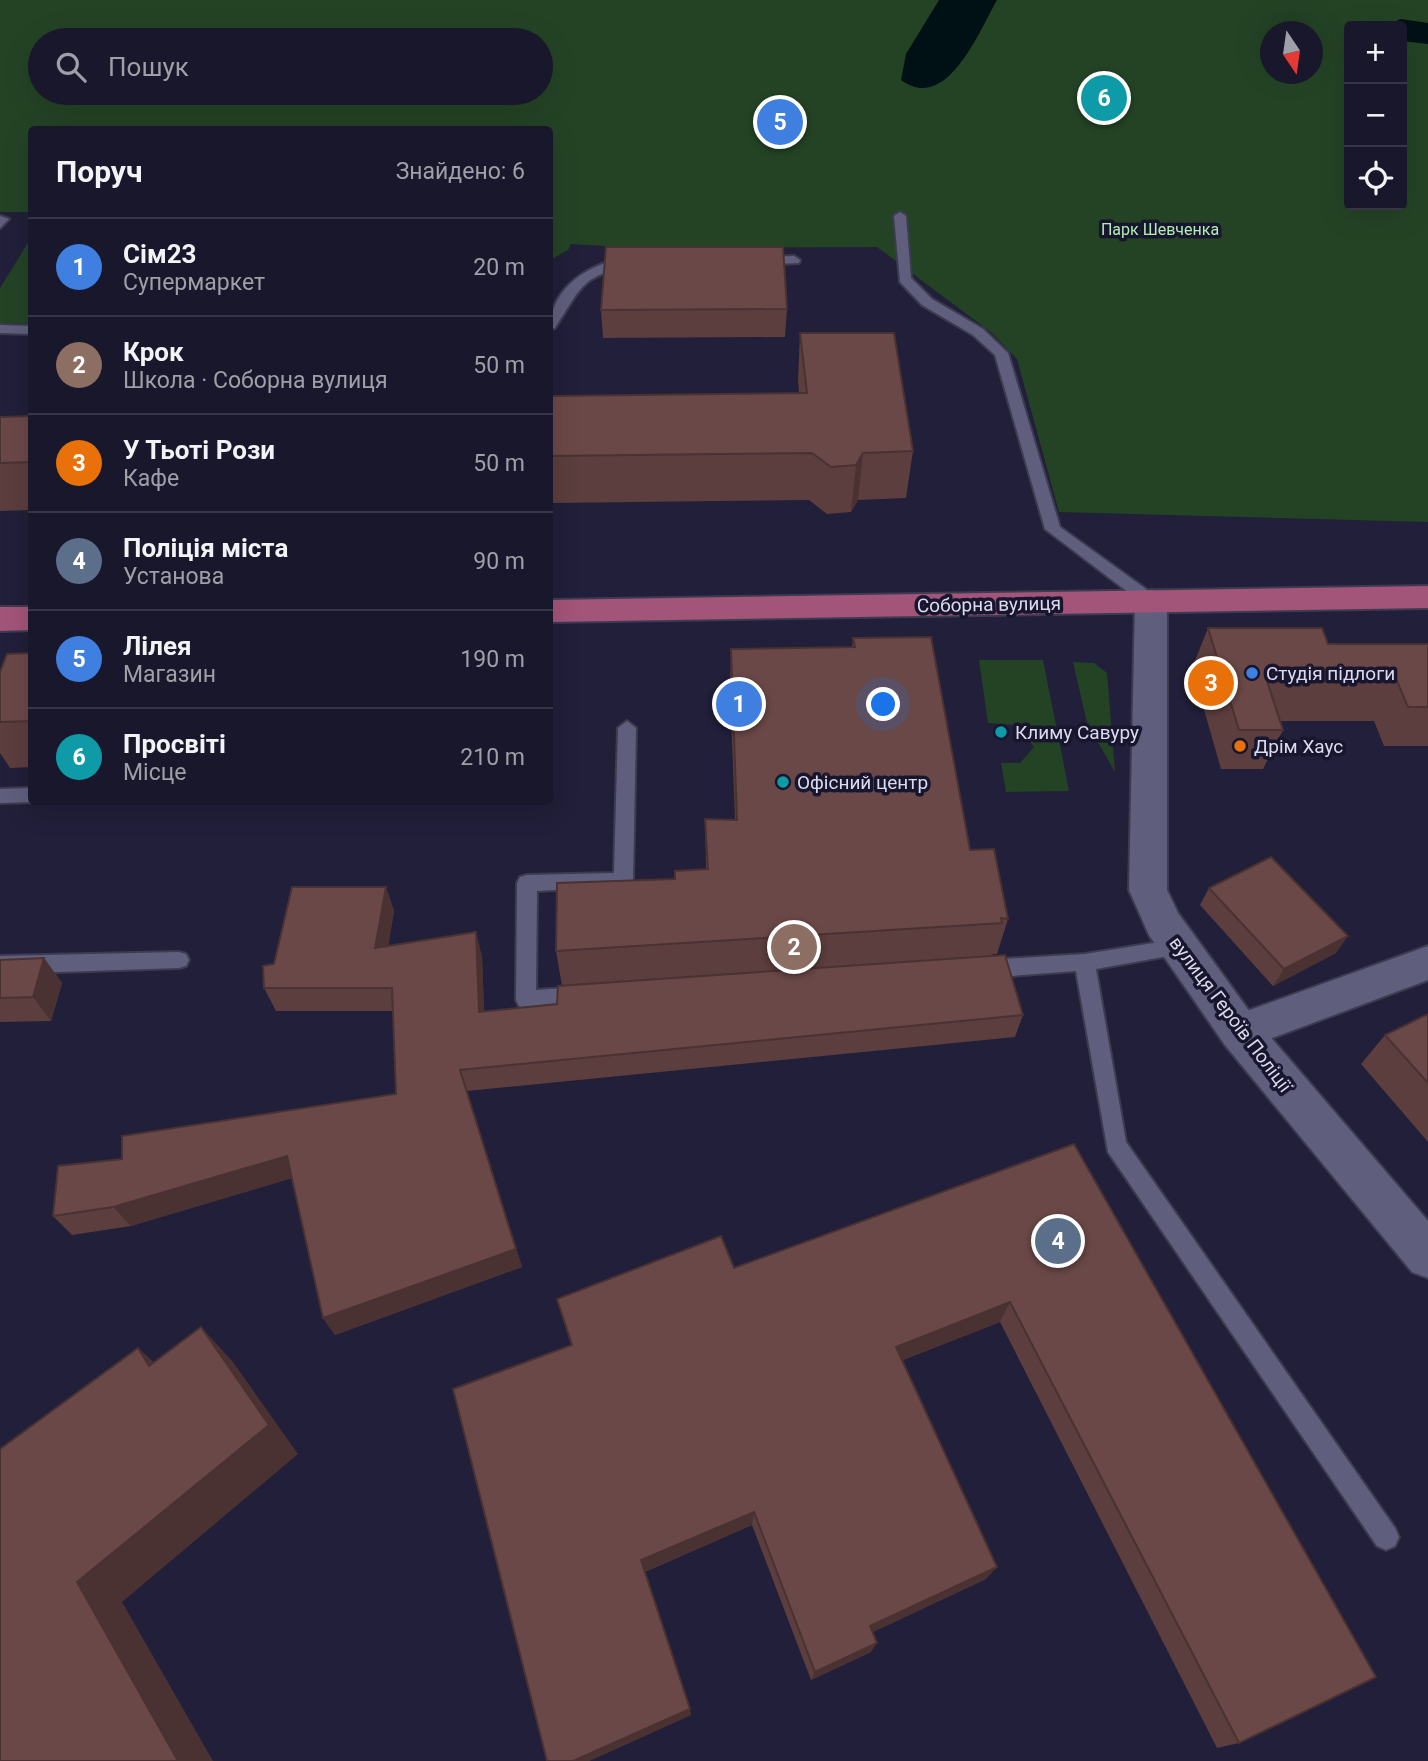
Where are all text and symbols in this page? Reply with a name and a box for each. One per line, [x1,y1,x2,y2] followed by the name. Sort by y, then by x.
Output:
[1260,21,1323,84] north arrow
[1344,21,1407,210] map controls
[1344,21,1407,84] button: +
[28,28,553,105] search box
[52,48,90,86] icon: search
[108,52,189,82] text: Пошук
[1081,72,1127,124] pin: 6
[1344,84,1407,147] button: −
[757,96,803,148] pin: 5
[1344,147,1407,210] button: locate
[56,154,143,189] text: Поруч
[396,158,525,185] text: Знайдено: 6
[1101,220,1219,239] park label: Парк Шевченка
[123,239,196,269] text: Сім23
[72,254,86,281] text: 1
[473,254,525,281] text: 20 m
[123,269,265,296] text: Супермаркет
[123,337,184,367] text: Крок
[72,352,86,379] text: 2
[473,352,525,379] text: 50 m
[123,367,388,394] text: Школа · Соборна вулиця
[123,435,275,465] text: У Тьоті Рози
[72,450,86,477] text: 3
[473,450,525,477] text: 50 m
[123,465,179,492] text: Кафе
[123,533,288,563] text: Поліція міста
[72,548,86,575] text: 4
[473,548,525,575] text: 90 m
[123,563,224,590] text: Установа
[917,592,1061,617] street label: Соборна вулиця
[123,631,192,661] text: Лілея
[72,646,86,673] text: 5
[460,646,525,673] text: 190 m
[1188,657,1234,709] pin: 3
[123,661,216,688] text: Магазин
[1266,662,1395,685] place label: Студія підлоги
[1244,665,1260,681] marker: Студія підлоги
[716,678,762,730] pin: 1
[866,687,900,721] your location
[1015,721,1139,744] place label: Климу Савуру
[993,724,1009,740] marker: Климу Савуру
[123,729,226,759] text: Просвіті
[1254,735,1343,758] place label: Дрім Хаус
[1232,738,1248,754] marker: Дрім Хаус
[72,744,86,771] text: 6
[460,744,525,771] text: 210 m
[123,759,187,786] text: Місце
[797,771,928,794] place label: Офісний центр
[775,774,791,790] marker: Офісний центр
[771,921,817,973] pin: 2
[1165,932,1297,1098] street label: вулиця Героїв Поліції
[1035,1215,1081,1267] pin: 4

